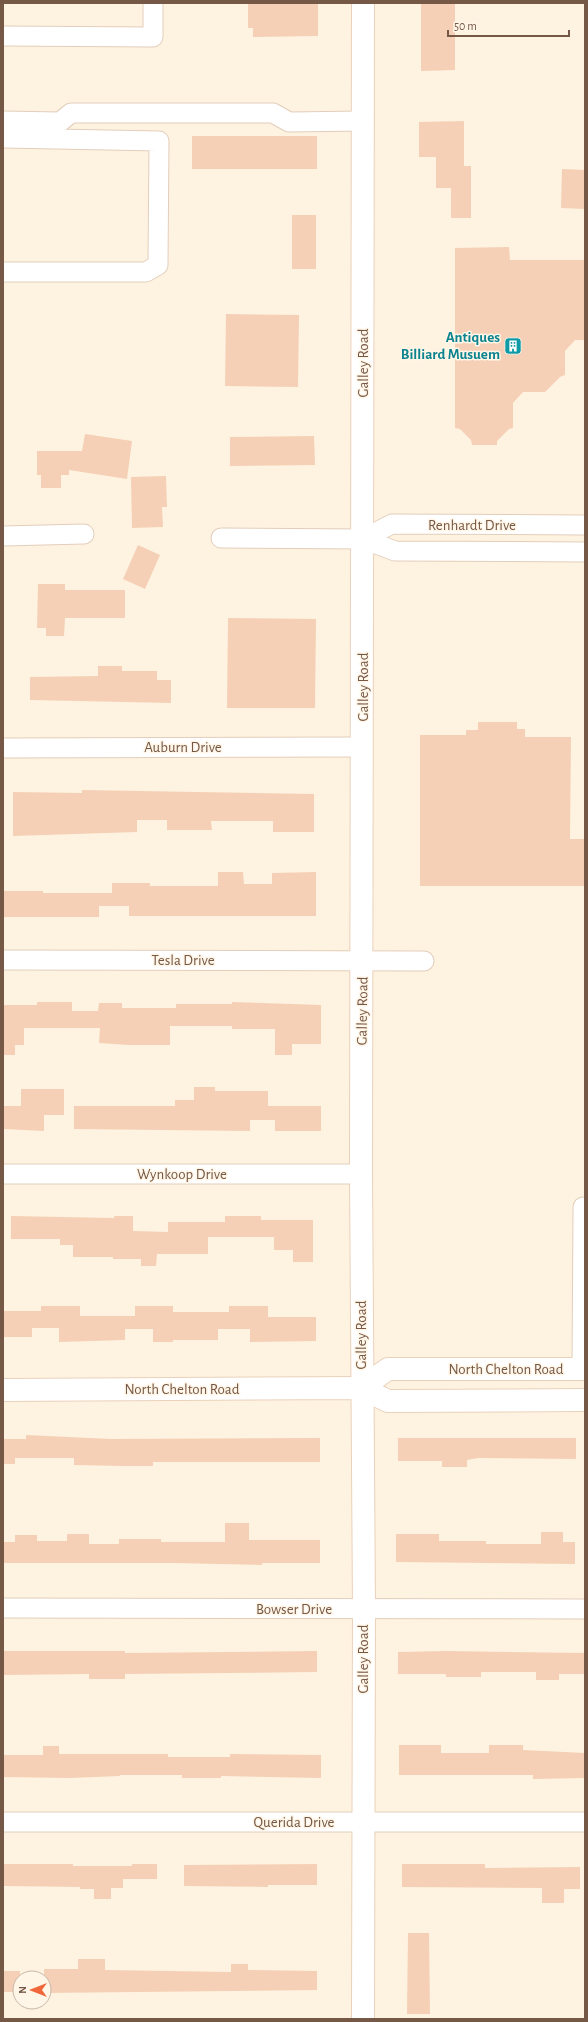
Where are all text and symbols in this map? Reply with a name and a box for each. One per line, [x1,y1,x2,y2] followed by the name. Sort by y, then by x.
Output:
[448,12,569,38] scale bar
[454,20,477,32] text: 50 m
[356,328,371,397] street label: Galley Road
[401,330,500,362] place label: Antiques Billiard Musuem
[503,336,523,356] building icon: Antiques Billiard Musuem
[428,518,516,533] street label: Renhardt Drive
[356,652,371,721] street label: Galley Road
[144,740,222,755] street label: Auburn Drive
[151,953,215,968] street label: Tesla Drive
[354,976,371,1046] street label: Galley Road
[137,1167,227,1182] street label: Wynkoop Drive
[354,1300,369,1369] street label: Galley Road
[448,1362,564,1377] street label: North Chelton Road
[124,1382,240,1397] street label: North Chelton Road
[256,1602,332,1617] street label: Bowser Drive
[356,1624,371,1693] street label: Galley Road
[254,1815,335,1830] street label: Querida Drive
[12,1970,52,2010] north arrow
[17,1986,28,1994] text: N

